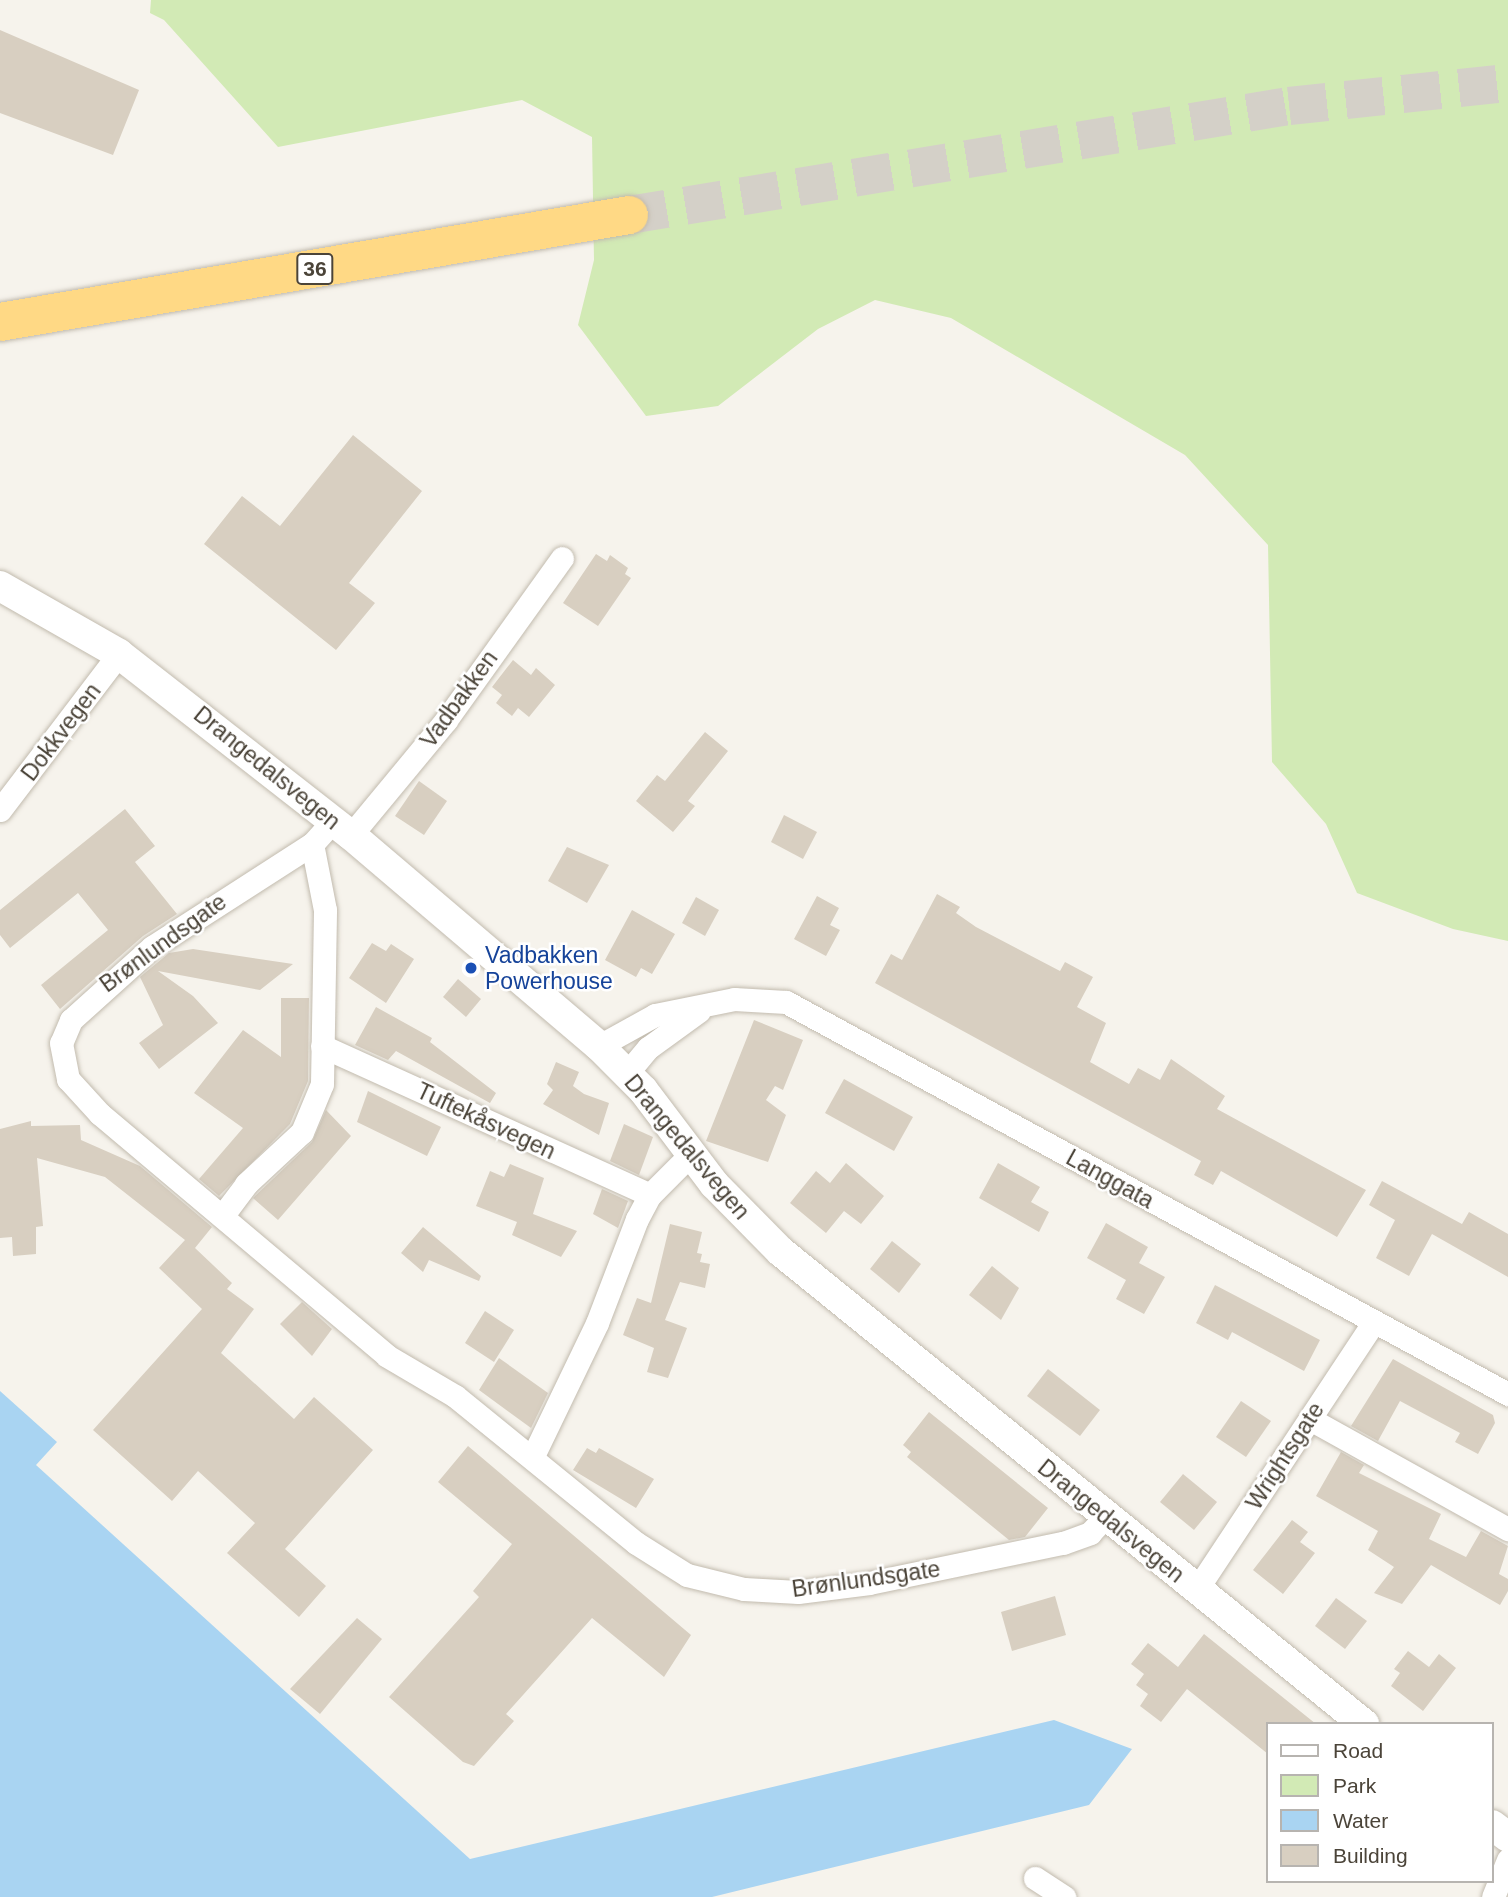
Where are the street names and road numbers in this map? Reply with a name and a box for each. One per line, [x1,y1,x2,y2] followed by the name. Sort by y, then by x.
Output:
[296,252,334,286] road number: 36
[415,645,503,753] street label: Vadbakken
[15,678,107,786] street label: Dokkvegen
[188,701,346,835] street label: Drangedalsvegen
[94,888,232,998] street label: Brønlundsgate
[618,1069,756,1225] street label: Drangedalsvegen
[412,1077,560,1165] street label: Tuftekåsvegen
[1061,1144,1159,1214] street label: Langgata
[1240,1397,1330,1515] street label: Wrightsgate
[1032,1454,1190,1588] street label: Drangedalsvegen
[790,1555,942,1603] street label: Brønlundsgate

